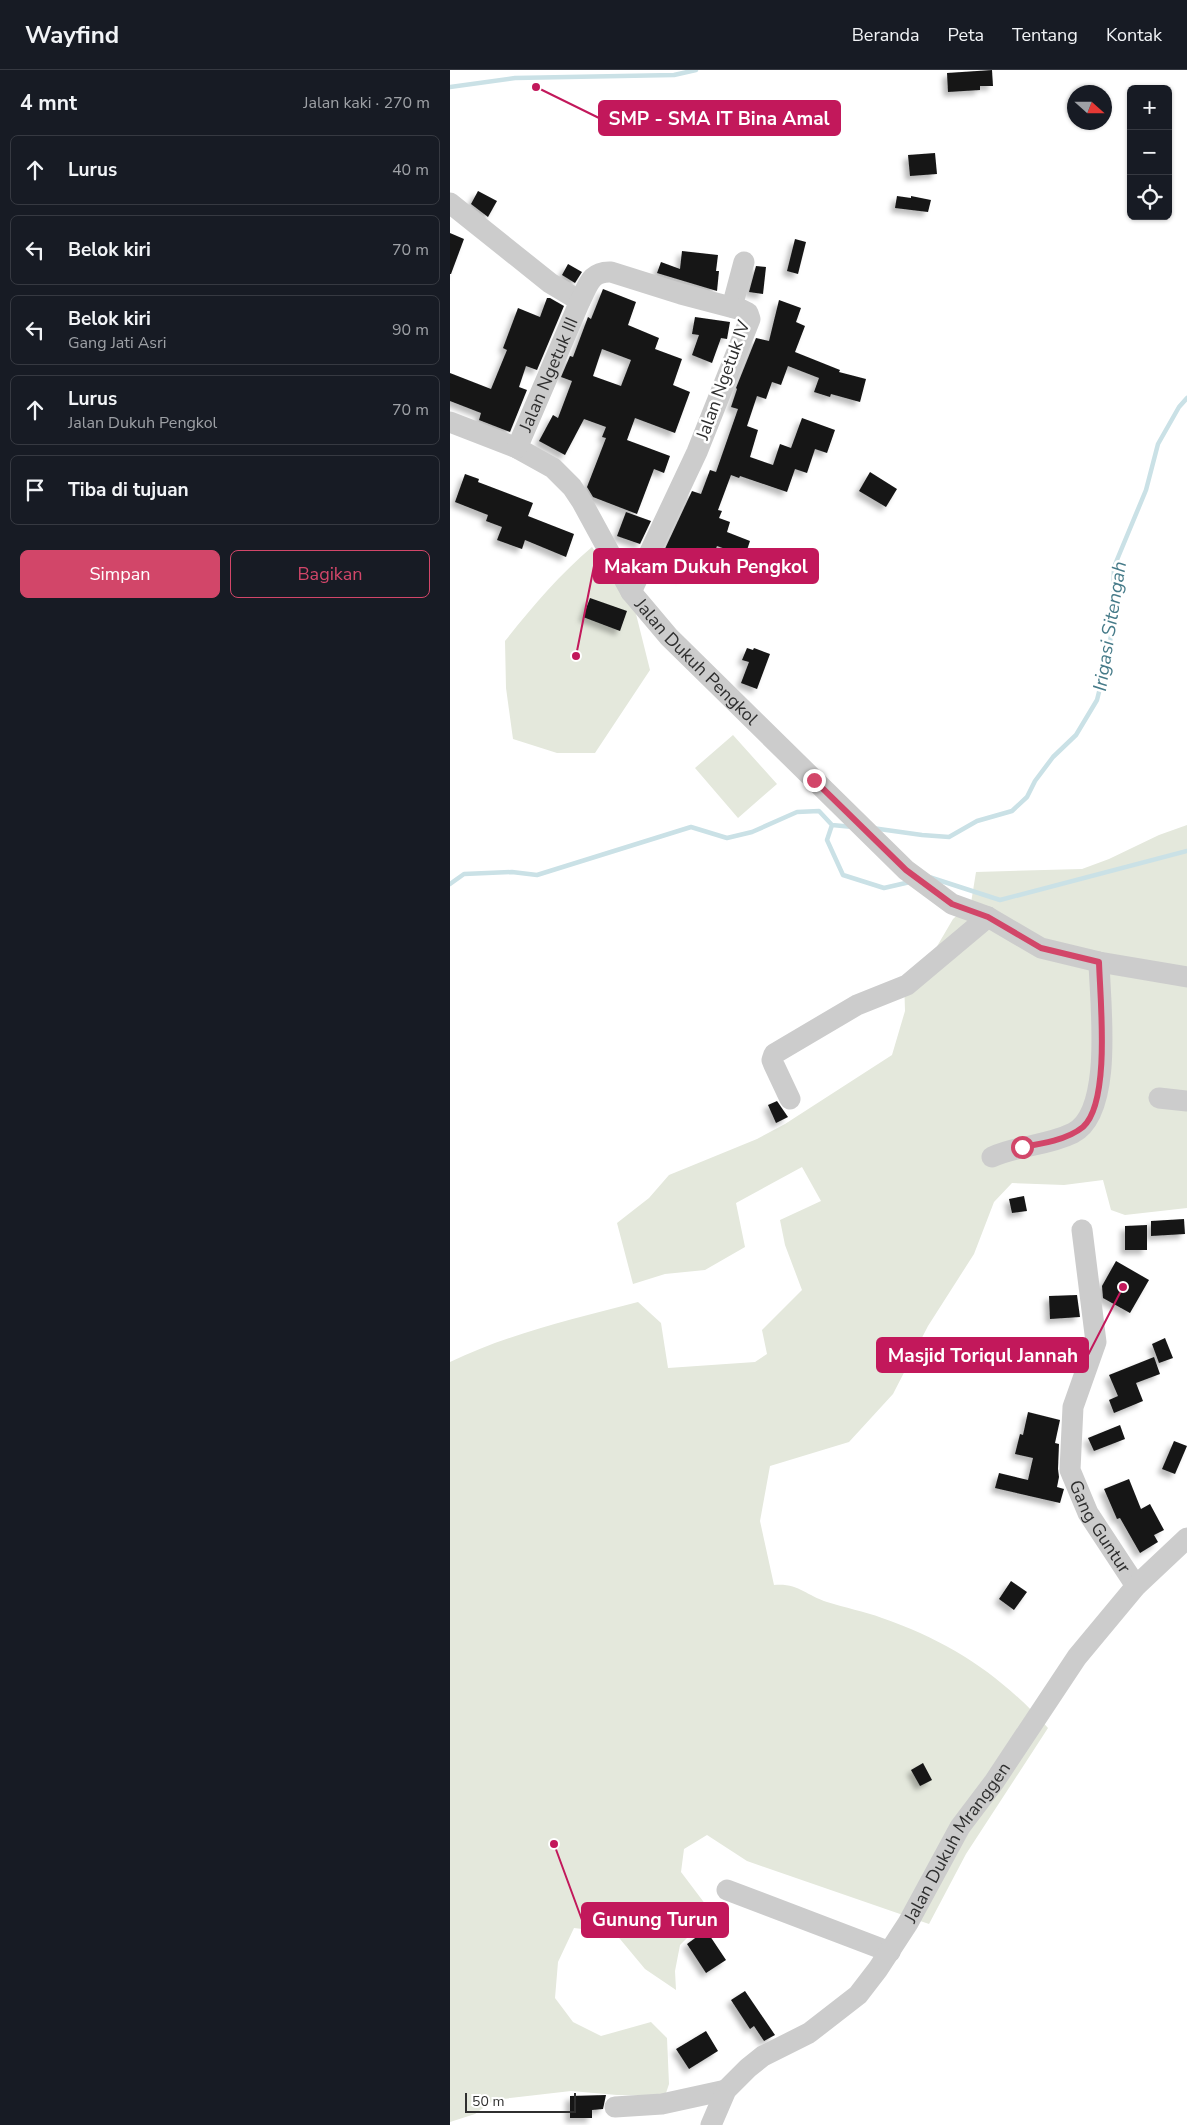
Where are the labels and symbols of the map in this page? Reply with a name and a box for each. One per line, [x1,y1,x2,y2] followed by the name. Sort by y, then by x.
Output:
[1067,85,1112,130] north arrow
[599,101,840,135] callout: SMP - SMA IT Bina Amal
[608,106,830,132] text: SMP - SMA IT Bina Amal
[513,313,584,436] street label: Jalan Ngetuk III
[690,316,756,444] street label: Jalan Ngetuk IV
[594,549,818,583] callout: Makam Dukuh Pengkol
[604,554,808,580] text: Makam Dukuh Pengkol
[1087,559,1133,693] water label: Irigasi Sitengah
[629,592,764,731] street label: Jalan Dukuh Pengkol
[803,769,826,792] route end
[1011,1136,1034,1159] route start
[877,1338,1088,1372] callout: Masjid Toriqul Jannah
[888,1343,1078,1369] text: Masjid Toriqul Jannah
[1064,1476,1137,1578] street label: Gang Guntur
[898,1758,1016,1928] street label: Jalan Dukuh Mranggen
[582,1903,728,1937] callout: Gunung Turun
[592,1907,718,1933] text: Gunung Turun
[465,2090,576,2113] scale bar

